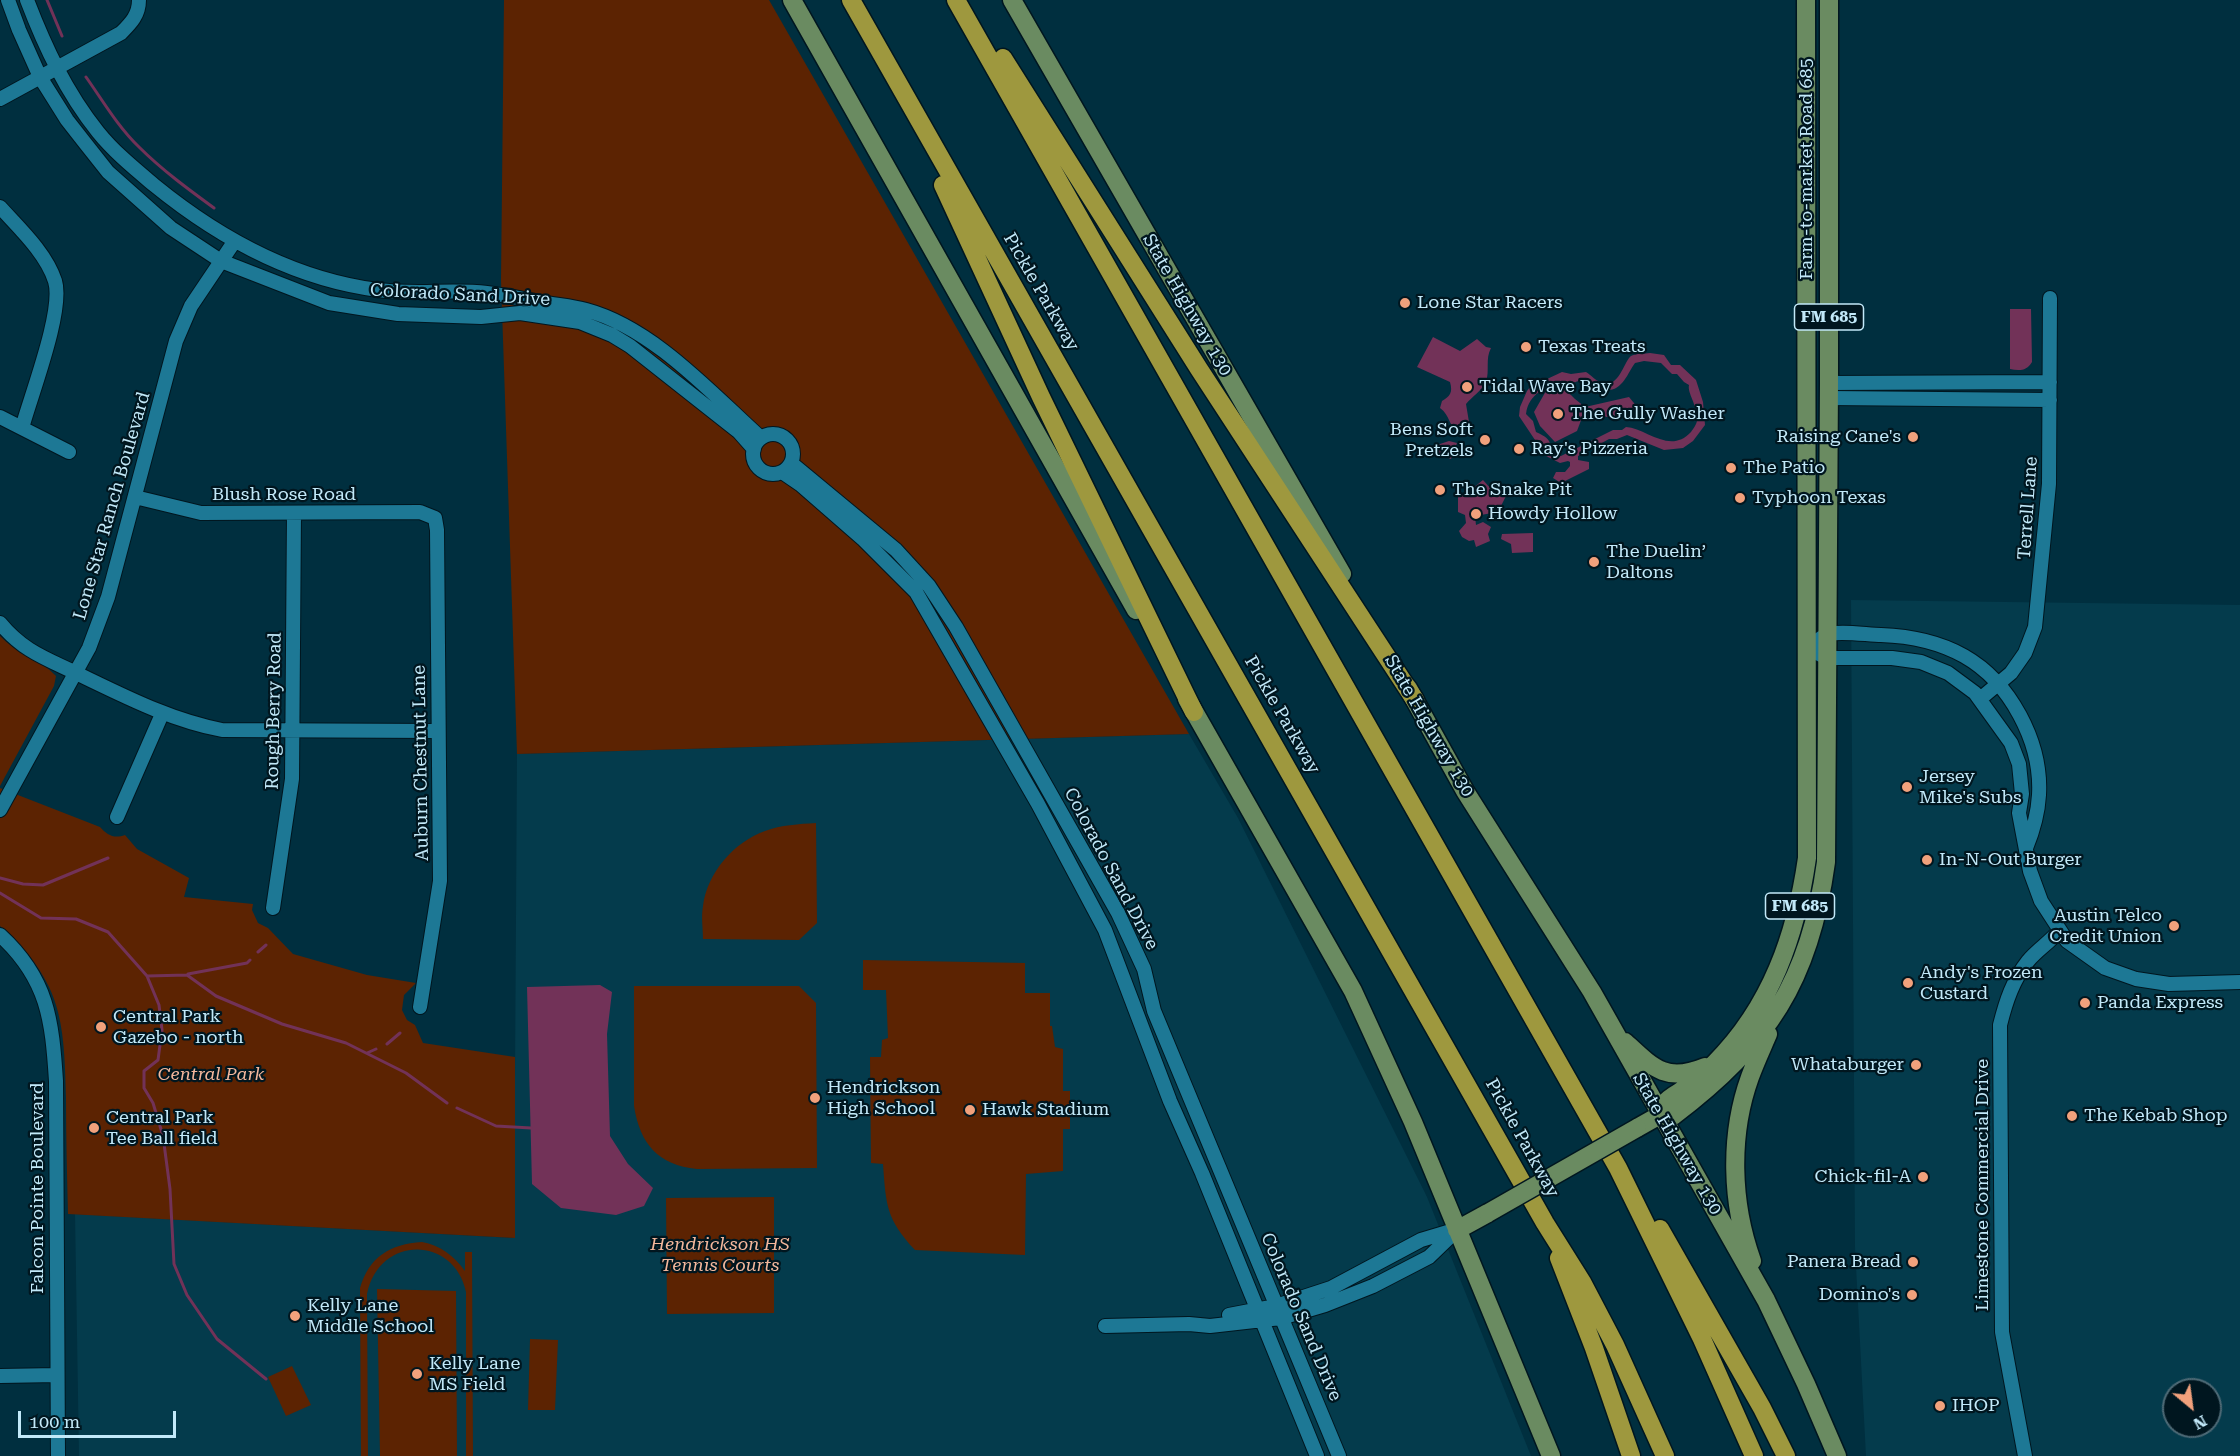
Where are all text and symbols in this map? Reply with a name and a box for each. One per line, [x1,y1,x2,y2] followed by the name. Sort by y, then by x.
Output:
[1796,58,1818,280] street label: Farm-to-market Road 685
[999,229,1083,355] street label: Pickle Parkway
[1138,230,1236,380] street label: State Highway 130
[369,279,551,311] street label: Colorado Sand Drive
[1417,292,1563,314] place label: Lone Star Racers
[1398,296,1412,310] marker: Lone Star Racers
[1794,304,1864,330] road number: FM 685
[1538,336,1645,358] place label: Texas Treats
[1519,340,1533,354] marker: Texas Treats
[1479,376,1611,398] place label: Tidal Wave Bay
[1460,380,1474,394] marker: Tidal Wave Bay
[69,390,155,622] street label: Lone Star Ranch Boulevard
[1570,403,1725,425] place label: The Gully Washer
[1551,407,1565,421] marker: The Gully Washer
[1390,419,1473,462] place label: Bens Soft Pretzels
[1776,426,1901,448] place label: Raising Cane's
[1906,430,1920,444] marker: Raising Cane's
[1478,433,1492,447] marker: Bens Soft Pretzels
[1531,438,1648,460] place label: Ray's Pizzeria
[1512,442,1526,456] marker: Ray's Pizzeria
[2014,456,2042,560] street label: Terrell Lane
[1743,457,1825,479] place label: The Patio
[1724,461,1738,475] marker: The Patio
[1452,479,1572,501] place label: The Snake Pit
[1433,483,1447,497] marker: The Snake Pit
[212,484,356,506] street label: Blush Rose Road
[1752,487,1886,509] place label: Typhoon Texas
[1733,491,1747,505] marker: Typhoon Texas
[1488,503,1617,525] place label: Howdy Hollow
[1469,507,1483,521] marker: Howdy Hollow
[1606,541,1706,584] place label: The Duelin’ Daltons
[1587,555,1601,569] marker: The Duelin’ Daltons
[262,632,286,790] street label: Rough Berry Road
[1380,651,1478,801] street label: State Highway 130
[1240,652,1324,778] street label: Pickle Parkway
[408,665,434,861] street label: Auburn Chestnut Lane
[1919,766,2022,808] place label: Jersey Mike's Subs
[1900,780,1914,794] marker: Jersey Mike's Subs
[1059,784,1163,954] street label: Colorado Sand Drive
[1939,849,2082,871] place label: In-N-Out Burger
[1920,853,1934,867] marker: In-N-Out Burger
[1766,893,1834,919] road number: FM 685
[2049,905,2162,948] place label: Austin Telco Credit Union
[2167,919,2181,933] marker: Austin Telco Credit Union
[1920,962,2043,1004] place label: Andy's Frozen Custard
[1901,976,1915,990] marker: Andy's Frozen Custard
[2097,992,2223,1014] place label: Panda Express
[2078,996,2092,1010] marker: Panda Express
[113,1006,244,1048] place label: Central Park Gazebo - north
[94,1020,108,1034] marker: Central Park Gazebo - north
[1791,1054,1904,1076] place label: Whataburger
[1909,1058,1923,1072] marker: Whataburger
[1972,1059,1994,1311] street label: Limestone Commercial Drive
[158,1064,264,1086] park label: Central Park
[1628,1069,1726,1219] street label: State Highway 130
[1480,1075,1564,1201] street label: Pickle Parkway
[827,1077,940,1120] place label: Hendrickson High School
[27,1082,49,1294] street label: Falcon Pointe Boulevard
[808,1091,822,1105] marker: Hendrickson High School
[982,1099,1109,1121] place label: Hawk Stadium
[963,1103,977,1117] marker: Hawk Stadium
[2084,1105,2228,1127] place label: The Kebab Shop
[106,1107,218,1150] place label: Central Park Tee Ball field
[2065,1109,2079,1123] marker: The Kebab Shop
[87,1121,101,1135] marker: Central Park Tee Ball field
[1815,1166,1911,1188] place label: Chick-fil-A
[1916,1170,1930,1184] marker: Chick-fil-A
[1256,1230,1346,1404] street label: Colorado Sand Drive
[650,1234,790,1276] park label: Hendrickson HS Tennis Courts
[1787,1251,1901,1273] place label: Panera Bread
[1906,1255,1920,1269] marker: Panera Bread
[1819,1284,1900,1306] place label: Domino's
[1905,1288,1919,1302] marker: Domino's
[307,1295,434,1338] place label: Kelly Lane Middle School
[288,1309,302,1323] marker: Kelly Lane Middle School
[429,1353,520,1396] place label: Kelly Lane MS Field
[410,1367,424,1381] marker: Kelly Lane MS Field
[2162,1378,2222,1438] north arrow
[1952,1395,2000,1417] place label: IHOP
[21,1399,178,1437] scale bar
[1933,1399,1947,1413] marker: IHOP
[29,1411,80,1432] text: 100 m
[2190,1411,2210,1434] text: N

